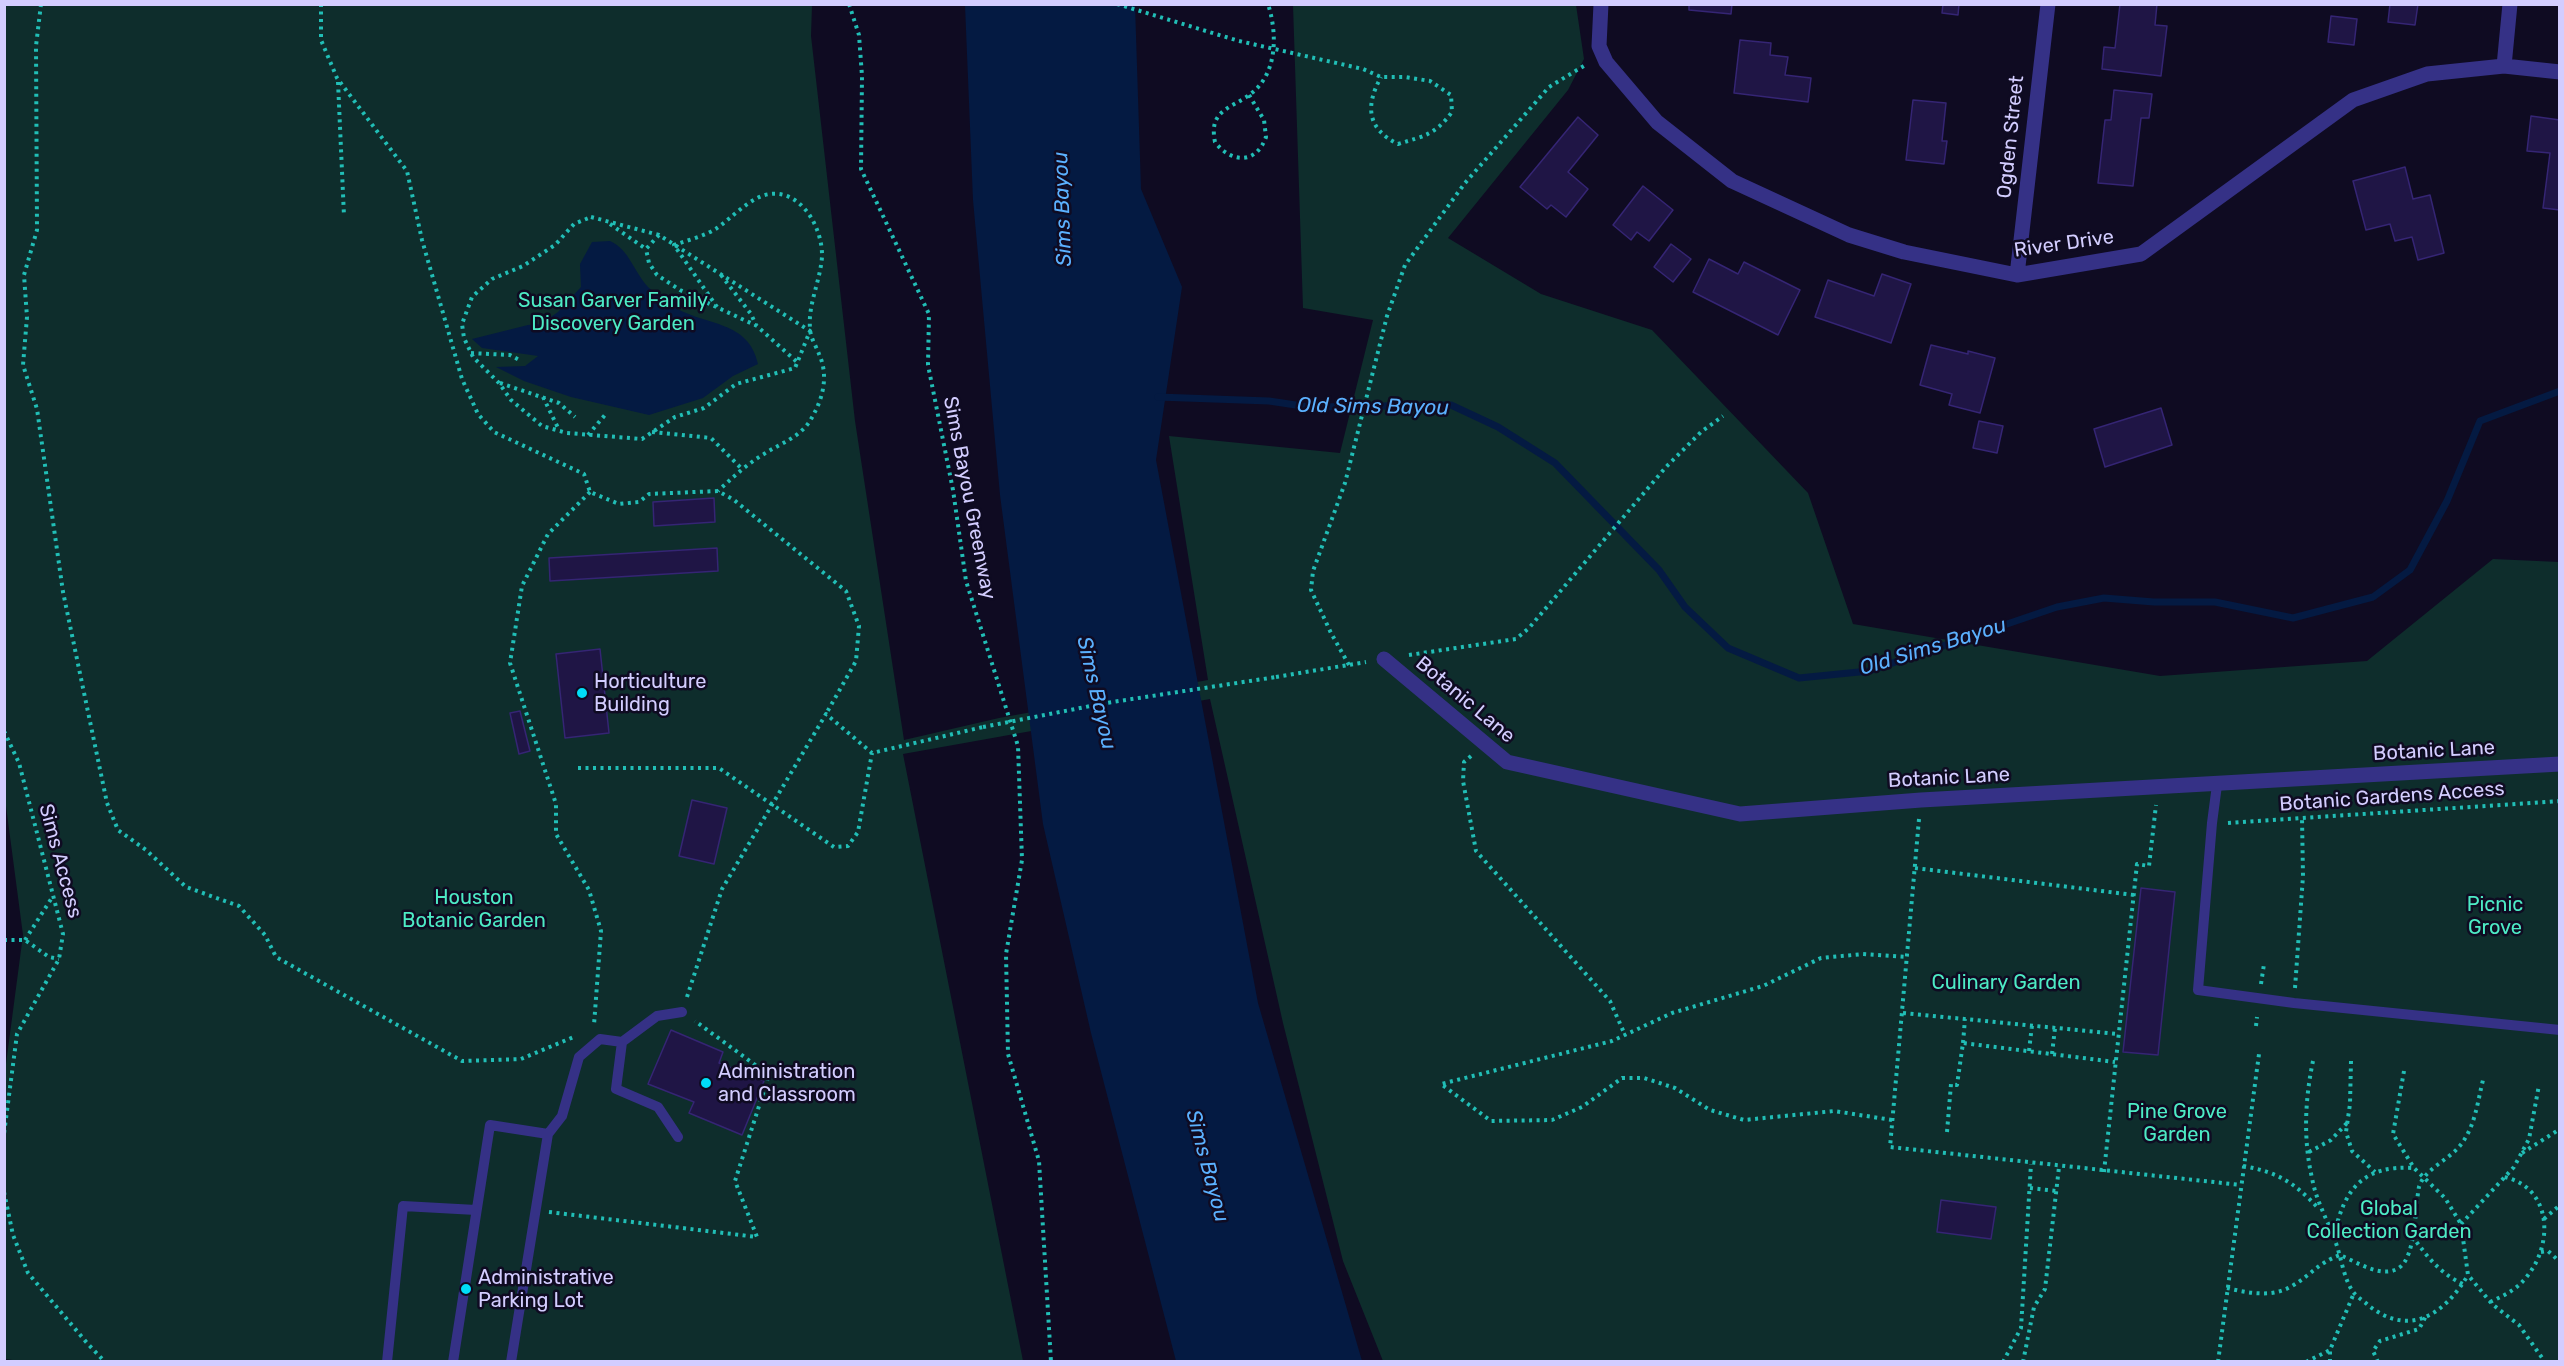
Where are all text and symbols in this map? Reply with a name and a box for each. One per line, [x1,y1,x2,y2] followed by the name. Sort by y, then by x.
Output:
[1993,74,2029,200] street label: Ogden Street
[1048,151,1078,267] water label: Sims Bayou
[2013,225,2115,263] street label: River Drive
[518,289,708,336] park label: Susan Garver Family Discovery Garden
[1297,393,1449,421] water label: Old Sims Bayou
[938,394,1000,602] street label: Sims Bayou Greenway
[1857,613,2009,681] water label: Old Sims Bayou
[1071,634,1121,752] water label: Sims Bayou
[1411,652,1519,748] street label: Botanic Lane
[594,670,706,717] place label: Horticulture Building
[575,686,589,700] marker: Horticulture Building
[2372,736,2496,766] street label: Botanic Lane
[1887,763,2011,793] street label: Botanic Lane
[2279,777,2505,817] street label: Botanic Gardens Access
[33,801,87,921] street label: Sims Access
[402,886,546,933] park label: Houston Botanic Garden
[2467,893,2523,940] park label: Picnic Grove
[1931,971,2081,995] park label: Culinary Garden
[718,1060,856,1107] place label: Administration and Classroom
[699,1076,713,1090] marker: Administration and Classroom
[2127,1100,2227,1147] park label: Pine Grove Garden
[1180,1107,1234,1225] water label: Sims Bayou
[2306,1197,2472,1244] park label: Global Collection Garden
[478,1266,614,1313] place label: Administrative Parking Lot
[459,1282,473,1296] marker: Administrative Parking Lot

